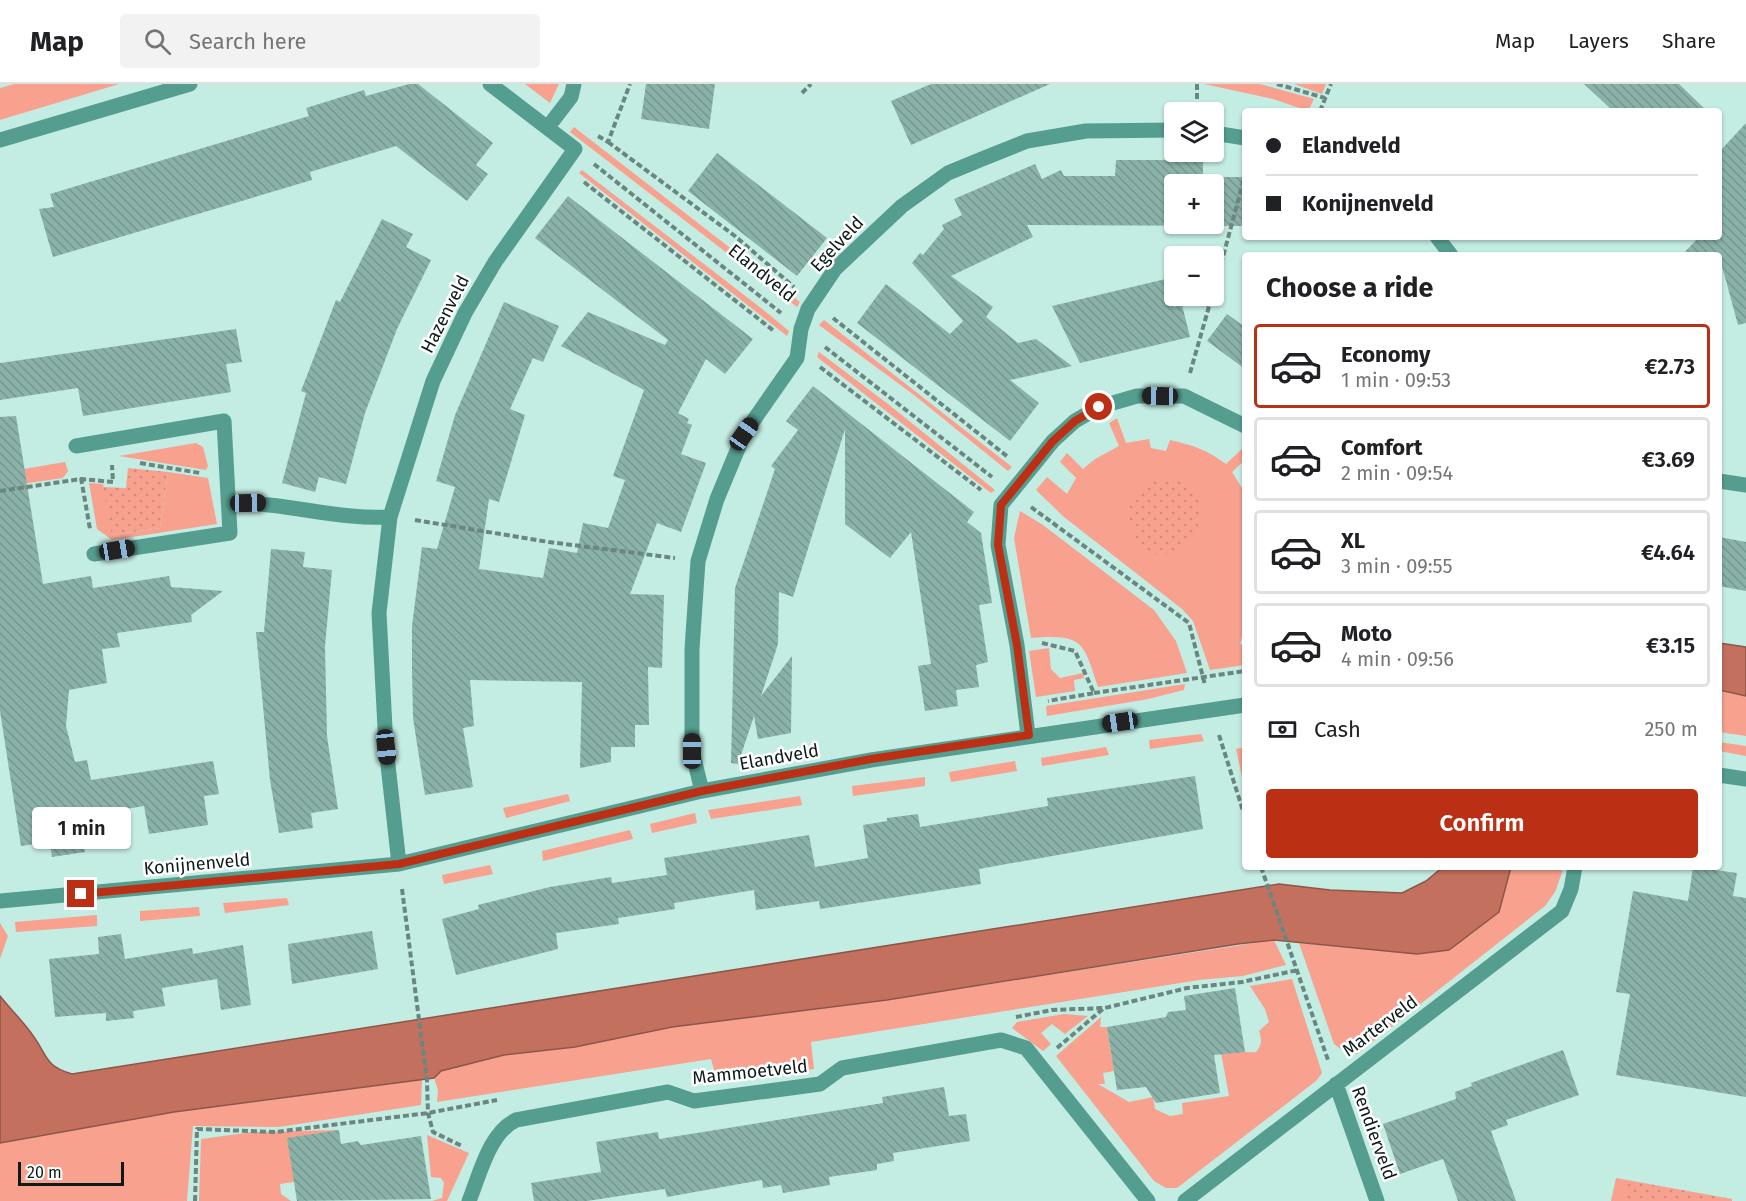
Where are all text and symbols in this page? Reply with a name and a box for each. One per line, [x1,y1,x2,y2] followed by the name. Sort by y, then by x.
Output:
[120,14,540,68] search box
[30,25,84,58] text: Map
[141,25,174,58] icon: search
[189,28,307,55] text: Search here
[1495,28,1535,54] text: Map
[1568,28,1629,54] text: Layers
[1662,28,1716,54] text: Share
[1164,102,1224,306] map controls
[1164,102,1224,162] button: layers
[1302,132,1401,159] text: Elandveld
[1164,174,1224,234] button: +
[1302,190,1434,217] text: Konijnenveld
[806,212,868,276] street label: Egelveld
[724,239,800,307] street label: Elandveld
[1164,246,1224,306] button: −
[416,271,474,357] street label: Hazenveld
[1266,272,1433,304] text: Choose a ride
[1269,339,1323,393] icon: car
[1341,341,1430,368] text: Economy
[1644,353,1695,380] text: €2.73
[1341,368,1451,392] text: 1 min · 09:53
[1142,387,1178,405] car
[1085,393,1112,420] route start
[726,414,762,454] car
[1269,432,1323,486] icon: car
[1341,434,1422,461] text: Comfort
[1642,446,1695,473] text: €3.69
[1341,461,1453,485] text: 2 min · 09:54
[230,494,266,512] car
[1269,525,1323,579] icon: car
[1341,527,1365,554] text: XL
[98,538,136,562] car
[1641,539,1695,566] text: €4.64
[1341,554,1452,578] text: 3 min · 09:55
[1269,618,1323,672] icon: car
[1341,620,1392,647] text: Moto
[1646,632,1695,659] text: €3.15
[1341,647,1454,671] text: 4 min · 09:56
[1101,711,1139,733] car
[1266,713,1299,746] icon: cash
[1314,716,1361,743] text: Cash
[1644,717,1698,741] text: 250 m
[375,728,397,766] car
[683,733,701,769] car
[738,739,820,775] street label: Elandveld
[1266,789,1698,858] button: Confirm
[32,807,130,849] callout: 1 min
[57,816,106,840] text: 1 min
[143,848,251,880] street label: Konijnenveld
[67,880,94,907] route end
[1338,991,1422,1061] street label: Marterveld
[691,1055,809,1089] street label: Mammoetveld
[1347,1083,1401,1183] street label: Rendierveld
[18,1159,124,1186] scale bar
[27,1163,62,1182] text: 20 m

